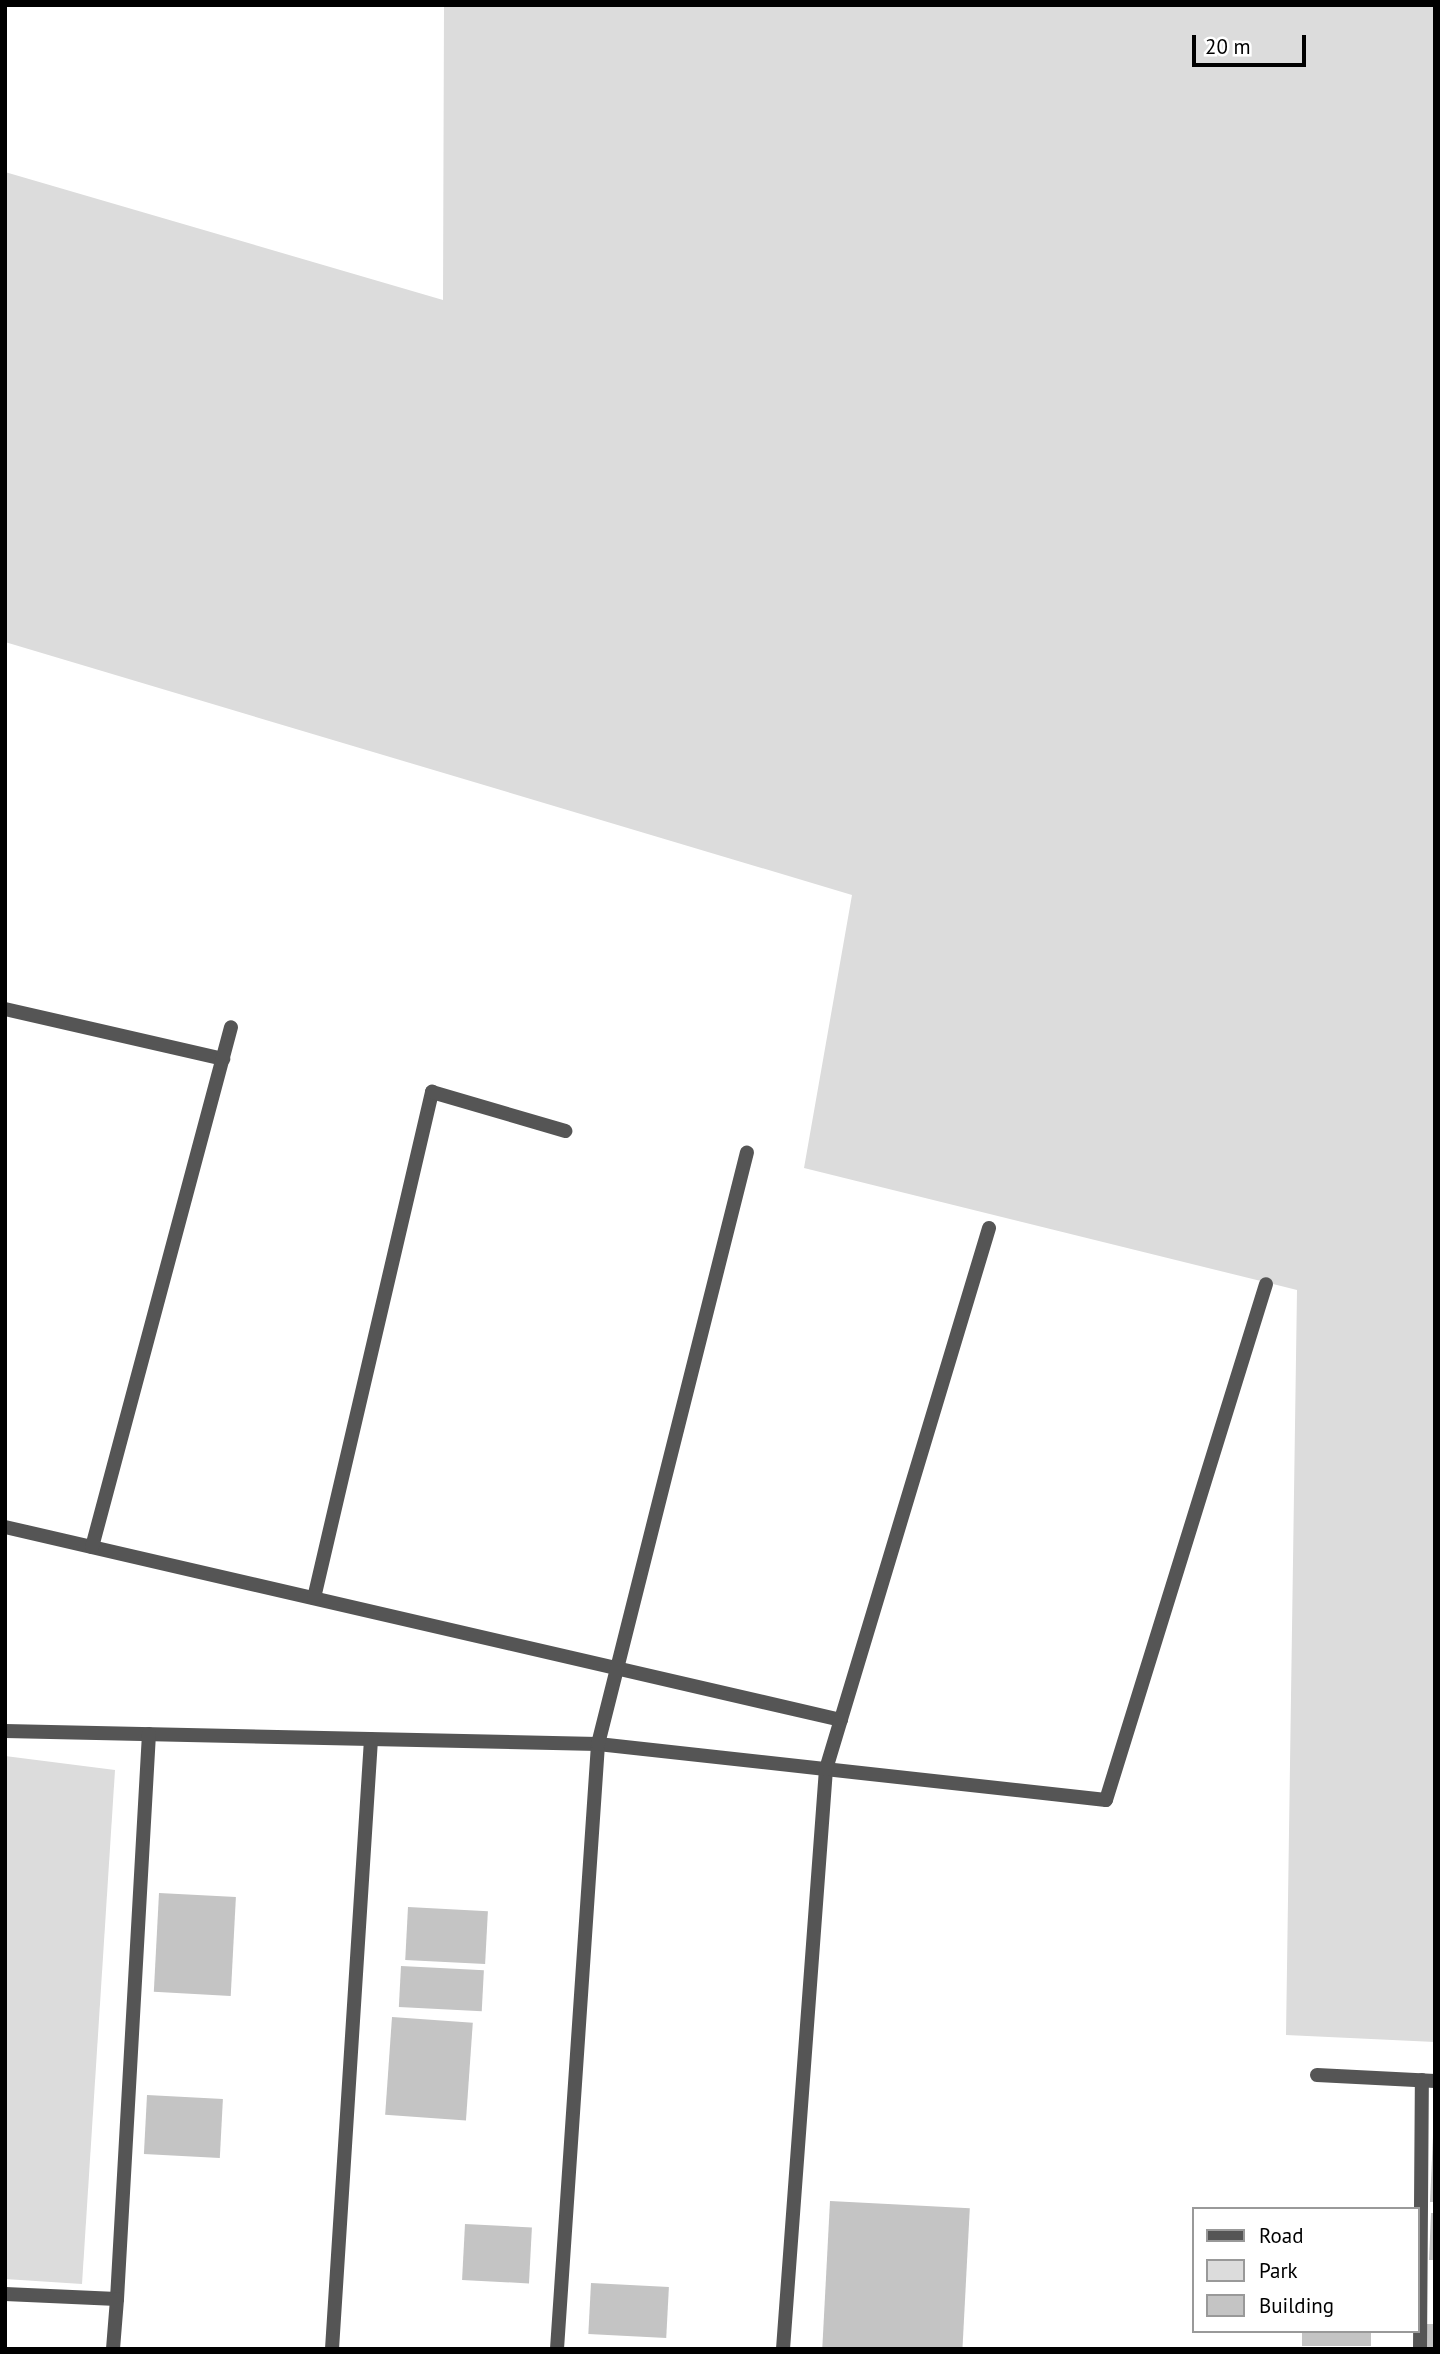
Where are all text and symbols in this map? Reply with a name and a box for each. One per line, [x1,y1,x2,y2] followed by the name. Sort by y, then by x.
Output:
[1195,21,1309,65] scale bar
[1205,33,1251,60] text: 20 m
[1192,2207,1419,2333] legend
[1259,2222,1303,2249] text: Road
[1259,2257,1298,2284] text: Park
[1259,2292,1334,2319] text: Building

